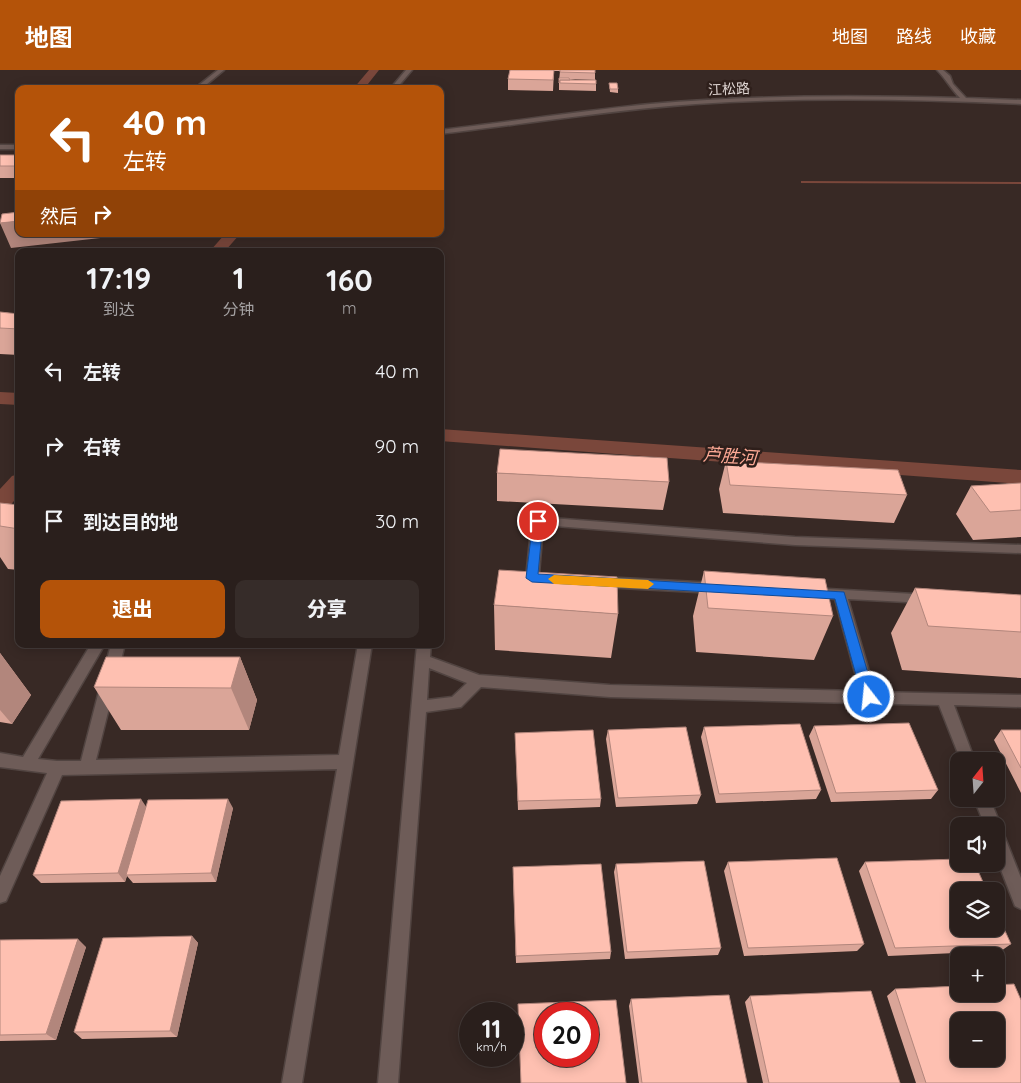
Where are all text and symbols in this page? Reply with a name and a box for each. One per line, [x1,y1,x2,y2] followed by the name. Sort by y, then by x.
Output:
[25,22,73,52] text: 地图
[832,25,868,48] text: 地图
[896,25,932,48] text: 路线
[960,25,996,48] text: 收藏
[708,79,750,99] street label: 江松路
[123,100,207,144] text: 40 m
[40,105,105,170] icon: left
[123,147,167,175] text: 左转
[88,200,116,228] icon: right
[40,204,78,228] text: 然后
[86,259,151,297] text: 17:19
[233,259,245,297] text: 1
[326,261,373,299] text: 160
[342,298,357,318] text: m
[103,299,135,319] text: 到达
[223,299,255,319] text: 分钟
[40,357,68,385] icon: left
[375,359,419,383] text: 40 m
[83,360,121,384] text: 左转
[40,432,68,460] icon: right
[375,434,419,458] text: 90 m
[83,435,121,459] text: 右转
[702,443,761,470] water label: 芦胜河
[517,500,559,542] pin
[40,507,68,535] icon: arrive
[524,507,552,535] icon: arrive
[375,509,419,533] text: 30 m
[83,510,178,534] text: 到达目的地
[40,580,225,638] button: 退出
[235,580,419,638] button: 分享
[842,670,894,722] position arrow
[950,752,1005,808] north arrow
[950,752,1005,1067] map controls
[950,817,1005,872] button: sound
[950,882,1005,937] button: layers
[950,947,1005,1002] button: +
[534,1002,599,1067] speed limit sign: 20
[950,1012,1005,1067] button: −
[482,1013,501,1044] text: 11
[476,1039,507,1054] text: km/h

